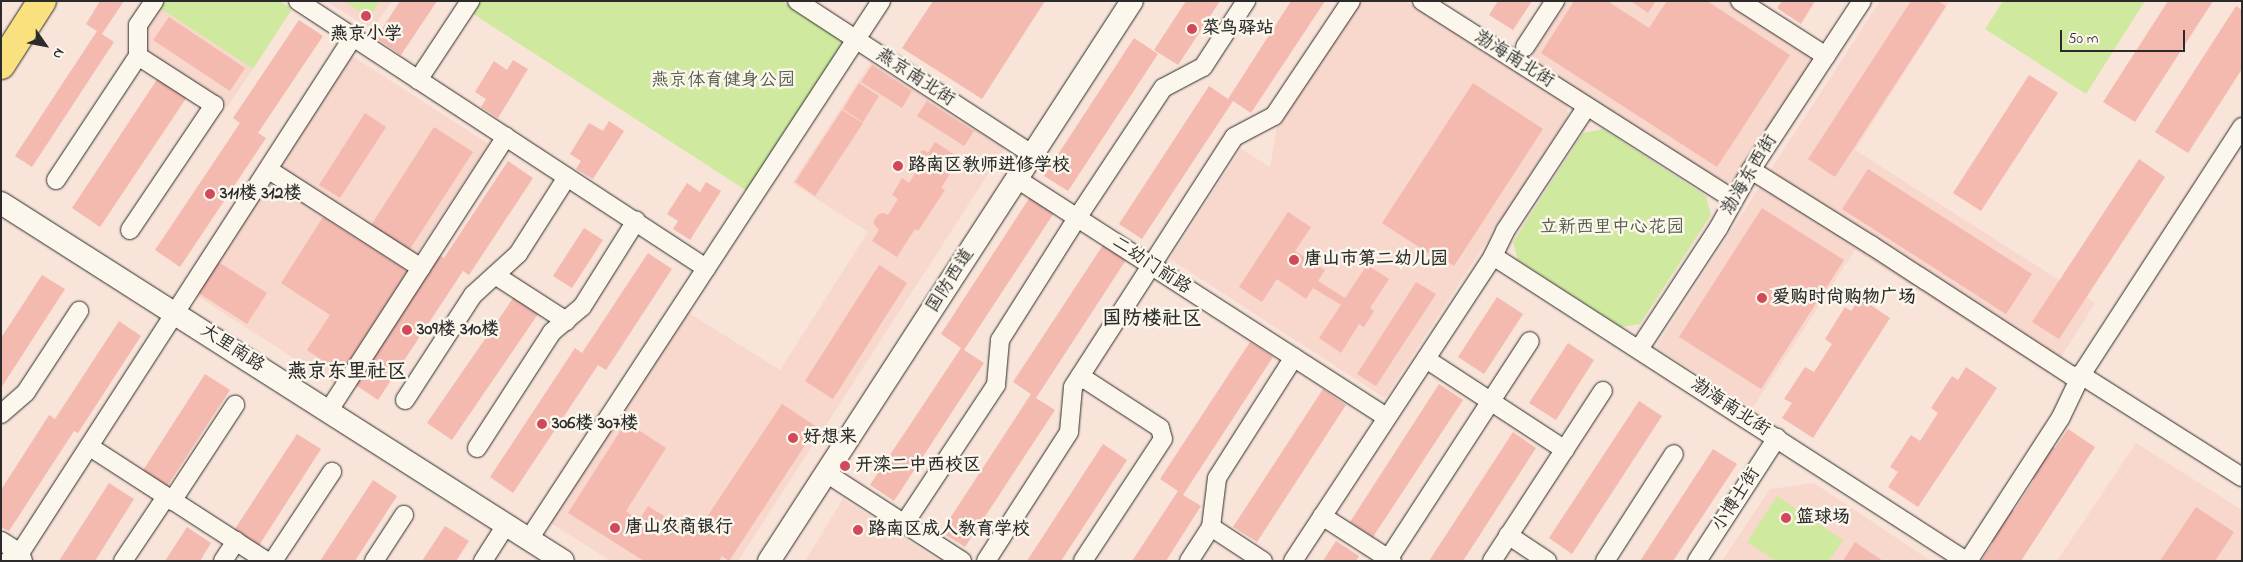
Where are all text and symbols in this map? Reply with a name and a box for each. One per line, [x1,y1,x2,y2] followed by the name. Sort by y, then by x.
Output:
[360,10,372,22] marker: 燕京小学
[1202,18,1274,40] place label: 菜鸟驿站
[20,20,70,70] north arrow
[2063,20,2188,52] scale bar
[1186,23,1198,35] marker: 菜鸟驿站
[330,24,402,46] place label: 燕京小学
[1470,27,1558,93] street label: 渤海南北街
[2068,28,2098,50] text: 50 m
[47,44,69,63] text: N
[871,44,959,112] street label: 燕京南北街
[651,70,795,92] park label: 燕京体育健身公园
[1718,131,1782,219] street label: 渤海东西街
[908,155,1070,177] place label: 路南区教师进修学校
[892,160,904,172] marker: 路南区教师进修学校
[220,183,301,205] place label: 311楼 312楼
[204,188,216,200] marker: 311楼 312楼
[1540,217,1684,239] park label: 立新西里中心花园
[1107,232,1195,300] street label: 二幼门前路
[922,245,980,317] street label: 国防西道
[1304,249,1448,271] place label: 唐山市第二幼儿园
[1288,254,1300,266] marker: 唐山市第二幼儿园
[1772,287,1916,309] place label: 爱购时尚购物广场
[1756,292,1768,304] marker: 爱购时尚购物广场
[1102,307,1202,331] district label: 国防楼社区
[417,319,499,341] place label: 309楼 310楼
[196,320,268,378] street label: 大里南路
[401,324,413,336] marker: 309楼 310楼
[287,360,407,384] district label: 燕京东里社区
[1686,374,1774,442] street label: 渤海南北街
[552,413,638,435] place label: 306楼 307楼
[536,418,548,430] marker: 306楼 307楼
[803,427,857,449] place label: 好想来
[787,432,799,444] marker: 好想来
[855,455,981,477] place label: 开滦二中西校区
[839,460,851,472] marker: 开滦二中西校区
[1708,464,1766,536] street label: 小博士街
[1796,507,1850,529] place label: 篮球场
[1780,512,1792,524] marker: 篮球场
[625,517,733,539] place label: 唐山农商银行
[868,519,1030,541] place label: 路南区成人教育学校
[609,522,621,534] marker: 唐山农商银行
[852,524,864,536] marker: 路南区成人教育学校

